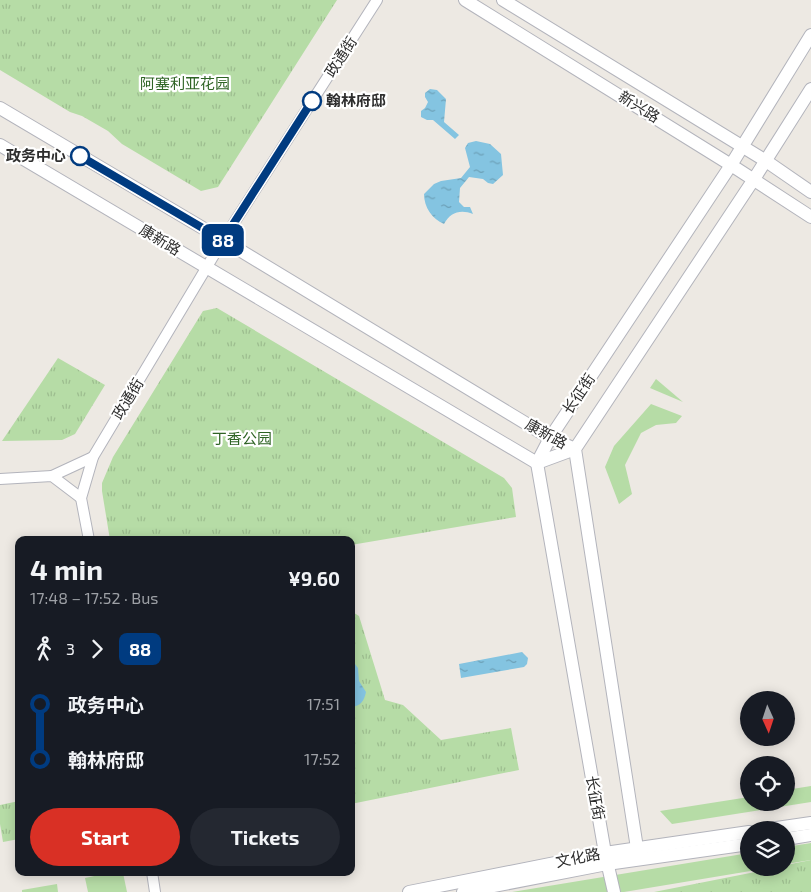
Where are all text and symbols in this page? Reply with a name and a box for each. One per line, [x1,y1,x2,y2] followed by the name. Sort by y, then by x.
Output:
[320,33,360,80] street label: 政通街
[140,74,230,92] park label: 阿塞利亚花园
[616,87,663,126] street label: 新兴路
[302,91,322,111] marker: 翰林府邸
[326,91,386,109] place label: 翰林府邸
[6,146,66,164] place label: 政务中心
[70,146,90,166] marker: 政务中心
[137,220,184,258] street label: 康新路
[200,224,246,256] line badge: 88
[212,229,234,251] text: 88
[558,370,598,417] street label: 长征街
[108,375,146,422] street label: 政通街
[522,414,571,452] street label: 康新路
[212,429,272,447] park label: 丁香公园
[30,552,103,586] text: 4 min
[288,567,340,590] text: ¥9.60
[30,588,158,607] text: 17:48 – 17:52 · Bus
[30,635,58,663] icon: walk
[83,635,111,663] icon: forward
[129,638,151,660] text: 88
[66,639,75,658] text: 3
[740,691,795,746] north arrow
[740,691,795,876] map controls
[68,693,144,716] text: 政务中心
[307,694,340,713] text: 17:51
[68,748,144,771] text: 翰林府邸
[304,749,340,768] text: 17:52
[740,756,795,811] button: locate
[583,774,609,822] street label: 长征街
[30,808,180,866] button: Start
[190,808,340,866] button: Tickets
[740,821,795,876] button: layers
[554,844,602,870] street label: 文化路

